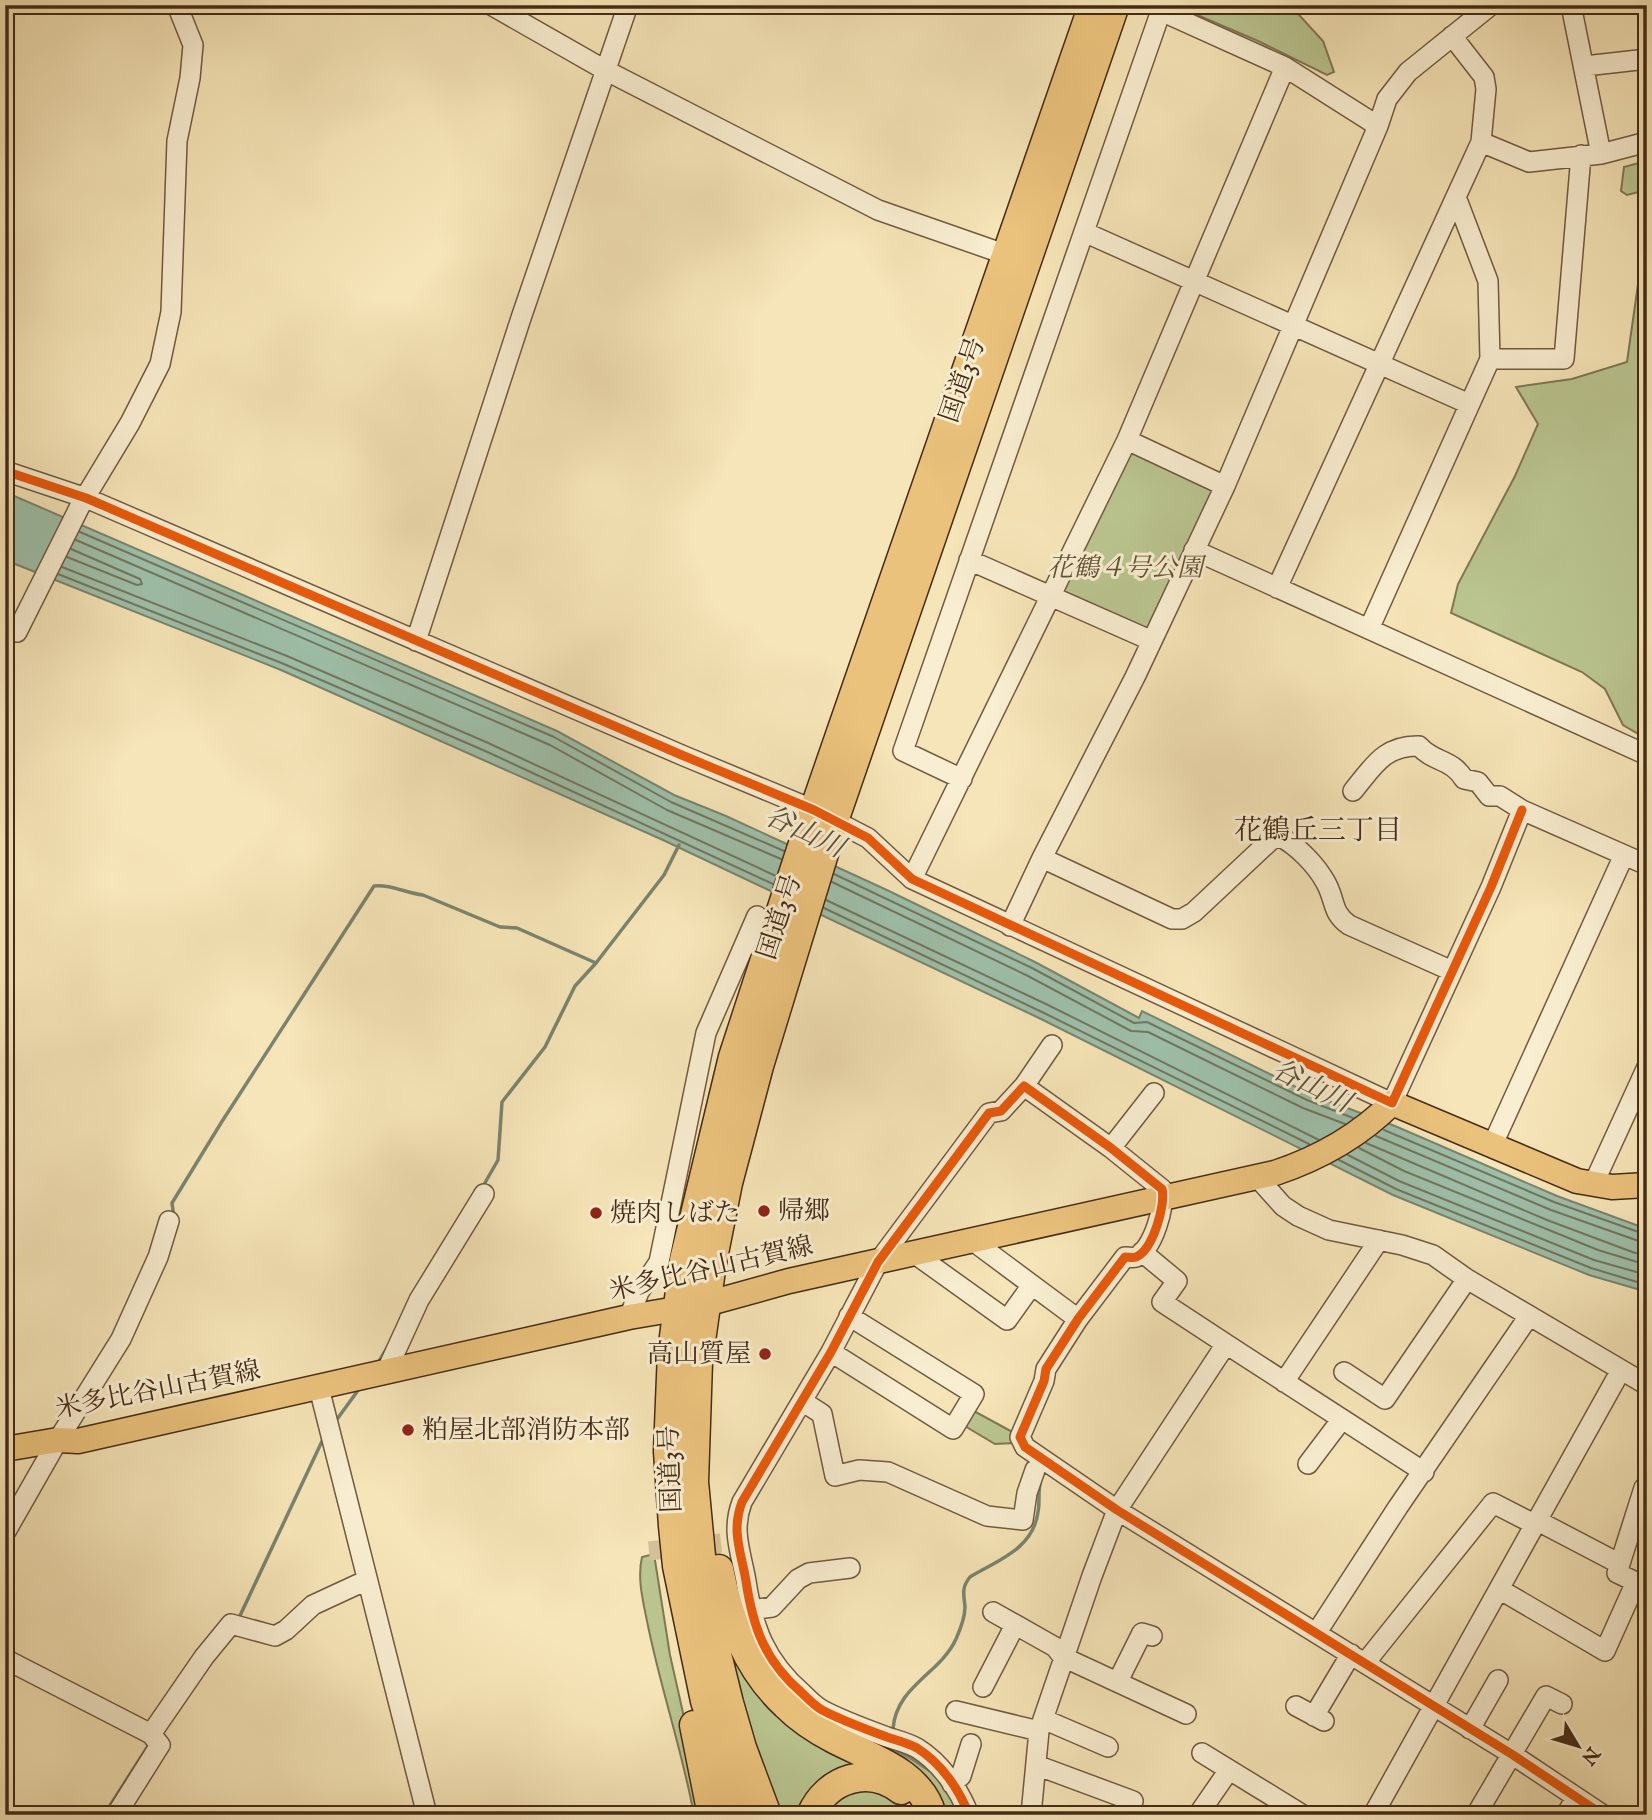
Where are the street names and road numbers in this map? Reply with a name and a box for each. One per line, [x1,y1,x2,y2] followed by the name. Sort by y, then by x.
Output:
[933,333,993,427] street label: 国道3号
[751,870,809,964] street label: 国道3号
[606,1230,816,1308] street label: 米多比谷山古賀線
[53,1354,263,1426] street label: 米多比谷山古賀線
[653,1425,689,1513] street label: 国道3号

